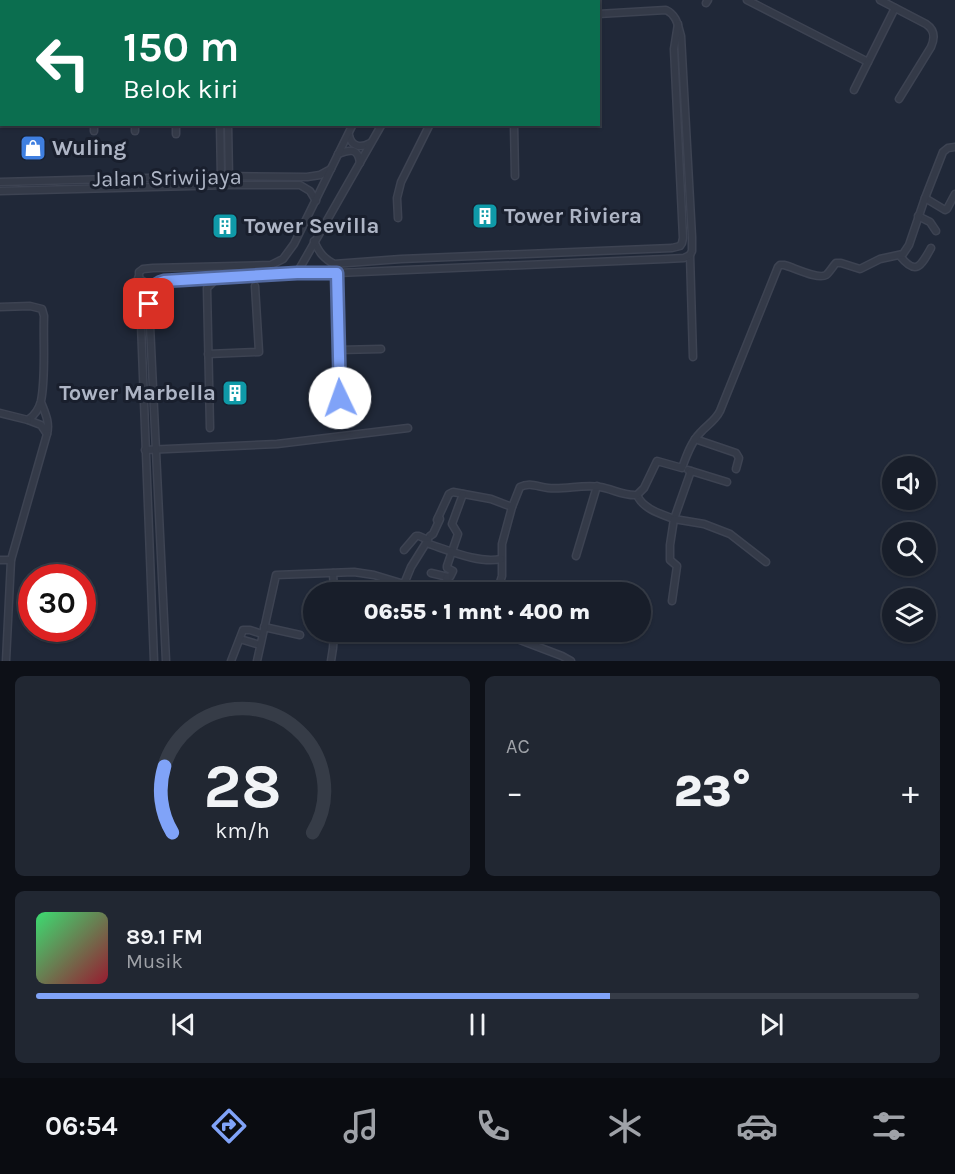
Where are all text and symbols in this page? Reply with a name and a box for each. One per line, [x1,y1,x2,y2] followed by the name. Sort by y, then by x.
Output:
[123,22,239,72] text: 150 m
[24,24,102,102] icon: left
[123,73,239,105] text: Belok kiri
[18,133,48,163] shop icon: Wuling
[52,135,127,161] place label: Wuling
[92,164,242,192] street label: Jalan Sriwijaya
[470,201,500,231] building icon: Tower Riviera
[504,203,642,229] place label: Tower Riviera
[210,211,240,241] building icon: Tower Sevilla
[244,213,379,239] place label: Tower Sevilla
[123,278,174,329] pin
[132,287,165,320] icon: arrive
[308,366,372,430] position arrow
[220,378,250,408] building icon: Tower Marbella
[59,380,216,406] place label: Tower Marbella
[882,456,936,642] map controls
[882,456,936,510] button: sound
[882,522,936,576] button: search
[18,564,96,642] speed limit sign: 30
[882,588,936,642] button: layers
[364,599,590,625] text: 06:55 · 1 mnt · 400 m
[506,735,530,758] text: AC
[203,750,282,823] text: 28
[674,765,751,817] text: 23°
[506,773,523,811] text: −
[902,773,919,811] text: +
[215,818,270,843] text: km/h
[126,924,203,950] text: 89.1 FM
[126,950,183,973] text: Musik
[167,1008,200,1041] icon: previous
[461,1008,494,1041] icon: pause
[755,1008,788,1041] icon: next
[208,1105,250,1147] icon: directions
[340,1105,382,1147] icon: music
[472,1105,514,1147] icon: phone
[604,1105,646,1147] icon: climate
[736,1105,778,1147] icon: car
[868,1105,910,1147] icon: filters
[45,1110,118,1142] text: 06:54

